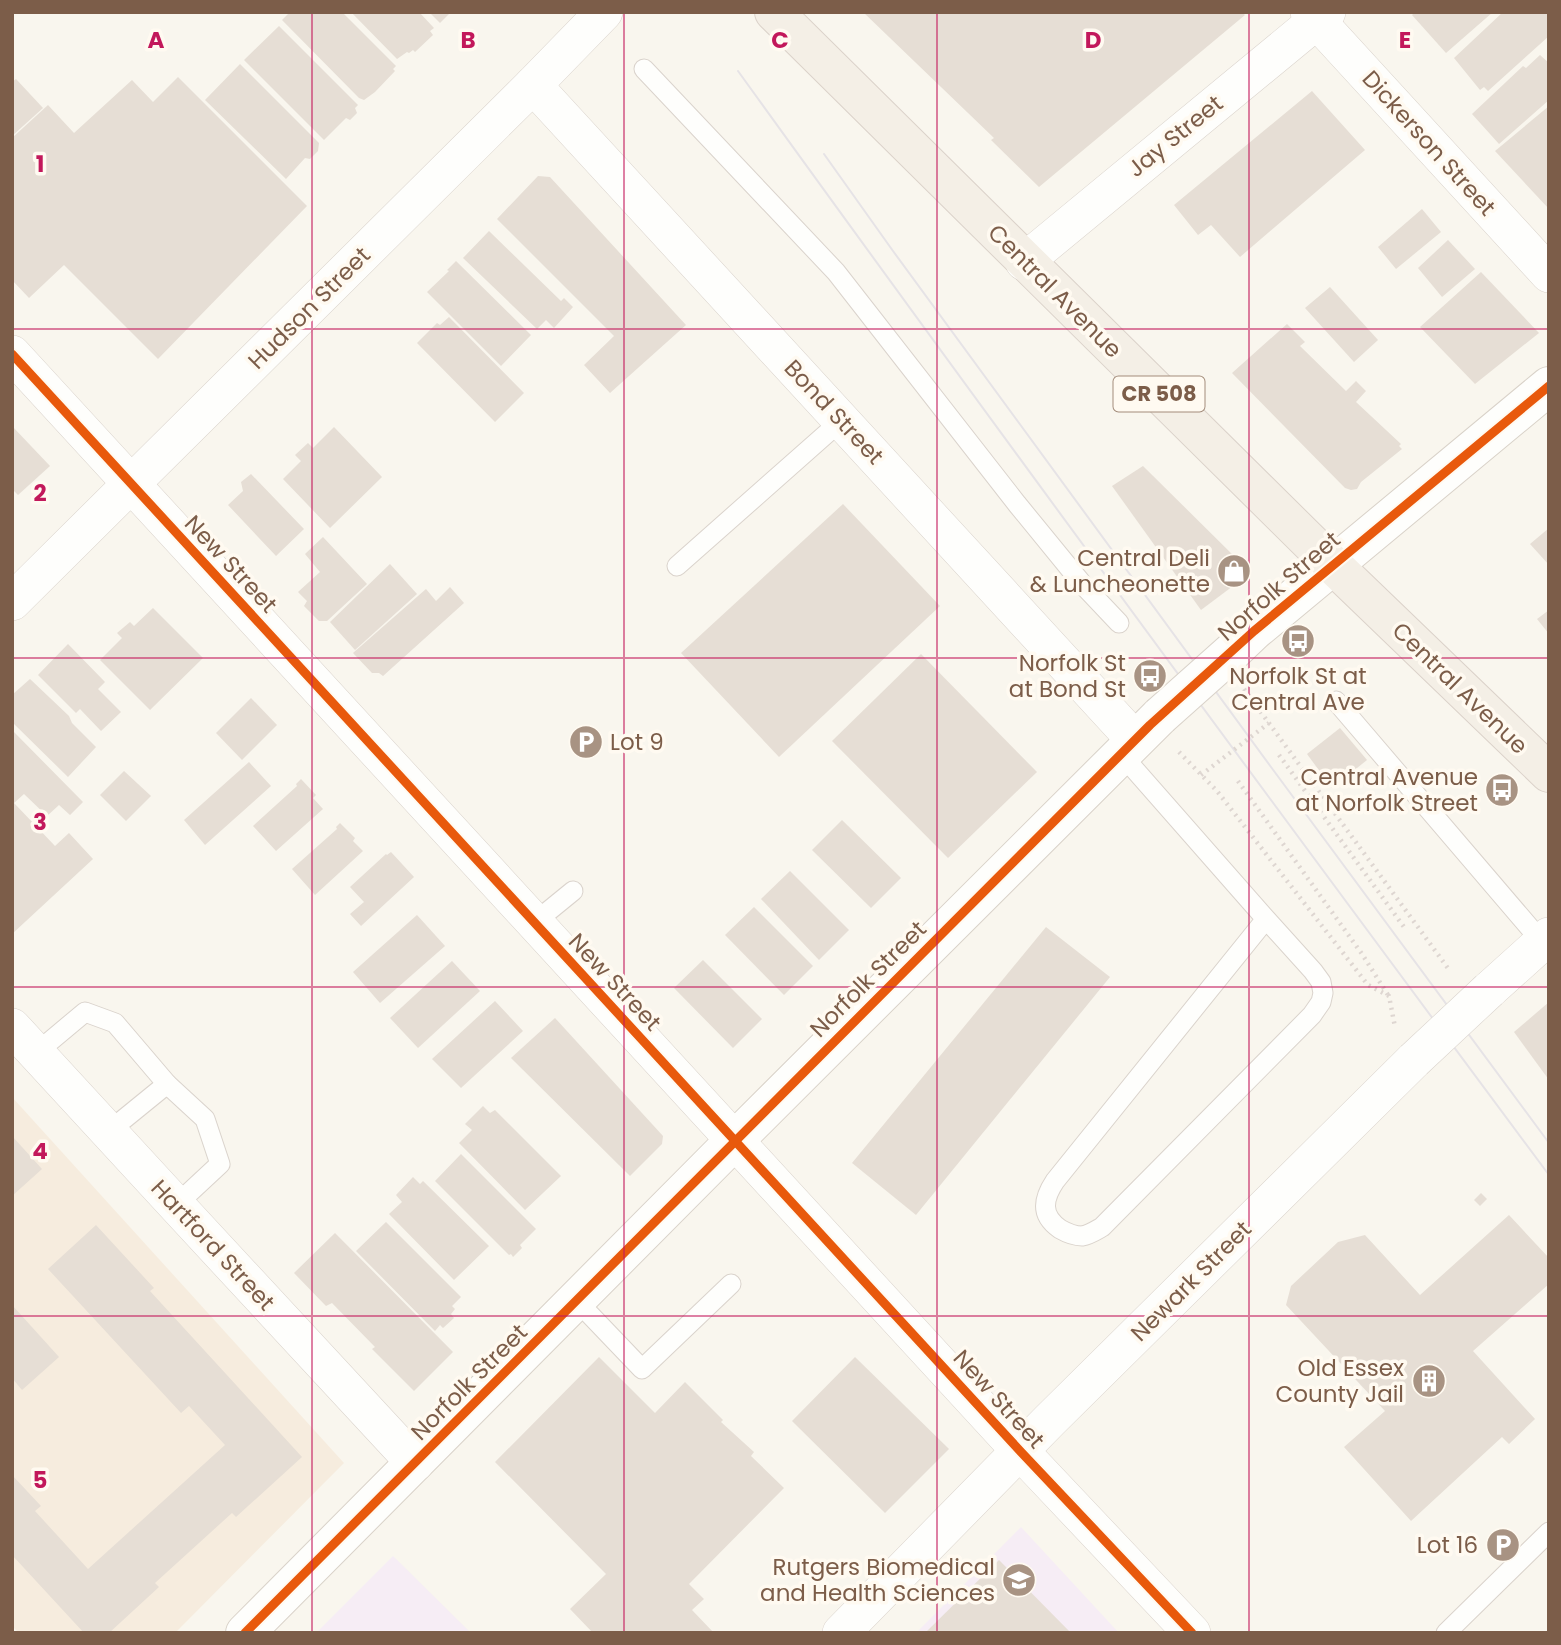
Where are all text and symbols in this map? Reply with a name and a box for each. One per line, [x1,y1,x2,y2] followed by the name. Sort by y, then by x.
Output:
[148,24,165,56] text: A
[460,24,476,56] text: B
[771,24,789,56] text: C
[1085,24,1101,56] text: D
[1399,24,1411,56] text: E
[1355,63,1503,223] street label: Dickerson Street
[1121,88,1229,184] street label: Jay Street
[36,148,44,180] text: 1
[981,217,1129,365] street label: Central Avenue
[241,240,377,376] street label: Hudson Street
[777,353,891,471] street label: Bond Street
[1114,376,1204,412] road number: CR 508
[33,477,47,509] text: 2
[177,508,285,620] street label: New Street
[1211,524,1347,648] street label: Norfolk Street
[1030,542,1210,600] place label: Central Deli & Luncheonette
[1215,552,1253,590] shop icon: Central Deli & Luncheonette
[1385,615,1535,761] street label: Central Avenue
[1279,622,1317,660] bus stop icon: Norfolk St at Central Ave
[1009,647,1126,705] place label: Norfolk St at Bond St
[1131,657,1169,695] bus stop icon: Norfolk St at Bond St
[1229,660,1367,718] place label: Norfolk St at Central Ave
[567,723,605,761] parking icon: Lot 9
[610,726,664,758] place label: Lot 9
[1295,761,1478,819] place label: Central Avenue at Norfolk Street
[1483,771,1521,809] bus stop icon: Central Avenue at Norfolk Street
[33,806,47,838] text: 3
[803,914,933,1044] street label: Norfolk Street
[561,926,669,1038] street label: New Street
[32,1135,48,1167] text: 4
[144,1173,282,1317] street label: Hartford Street
[1124,1214,1258,1348] street label: Newark Street
[404,1317,534,1447] street label: Norfolk Street
[946,1343,1052,1455] street label: New Street
[1276,1352,1404,1410] place label: Old Essex County Jail
[1410,1362,1448,1400] building icon: Old Essex County Jail
[33,1464,47,1496] text: 5
[1484,1526,1522,1564] parking icon: Lot 16
[1417,1529,1478,1561] place label: Lot 16
[760,1551,995,1609] place label: Rutgers Biomedical and Health Sciences
[1000,1561,1038,1599] school or university icon: Rutgers Biomedical and Health Sciences

